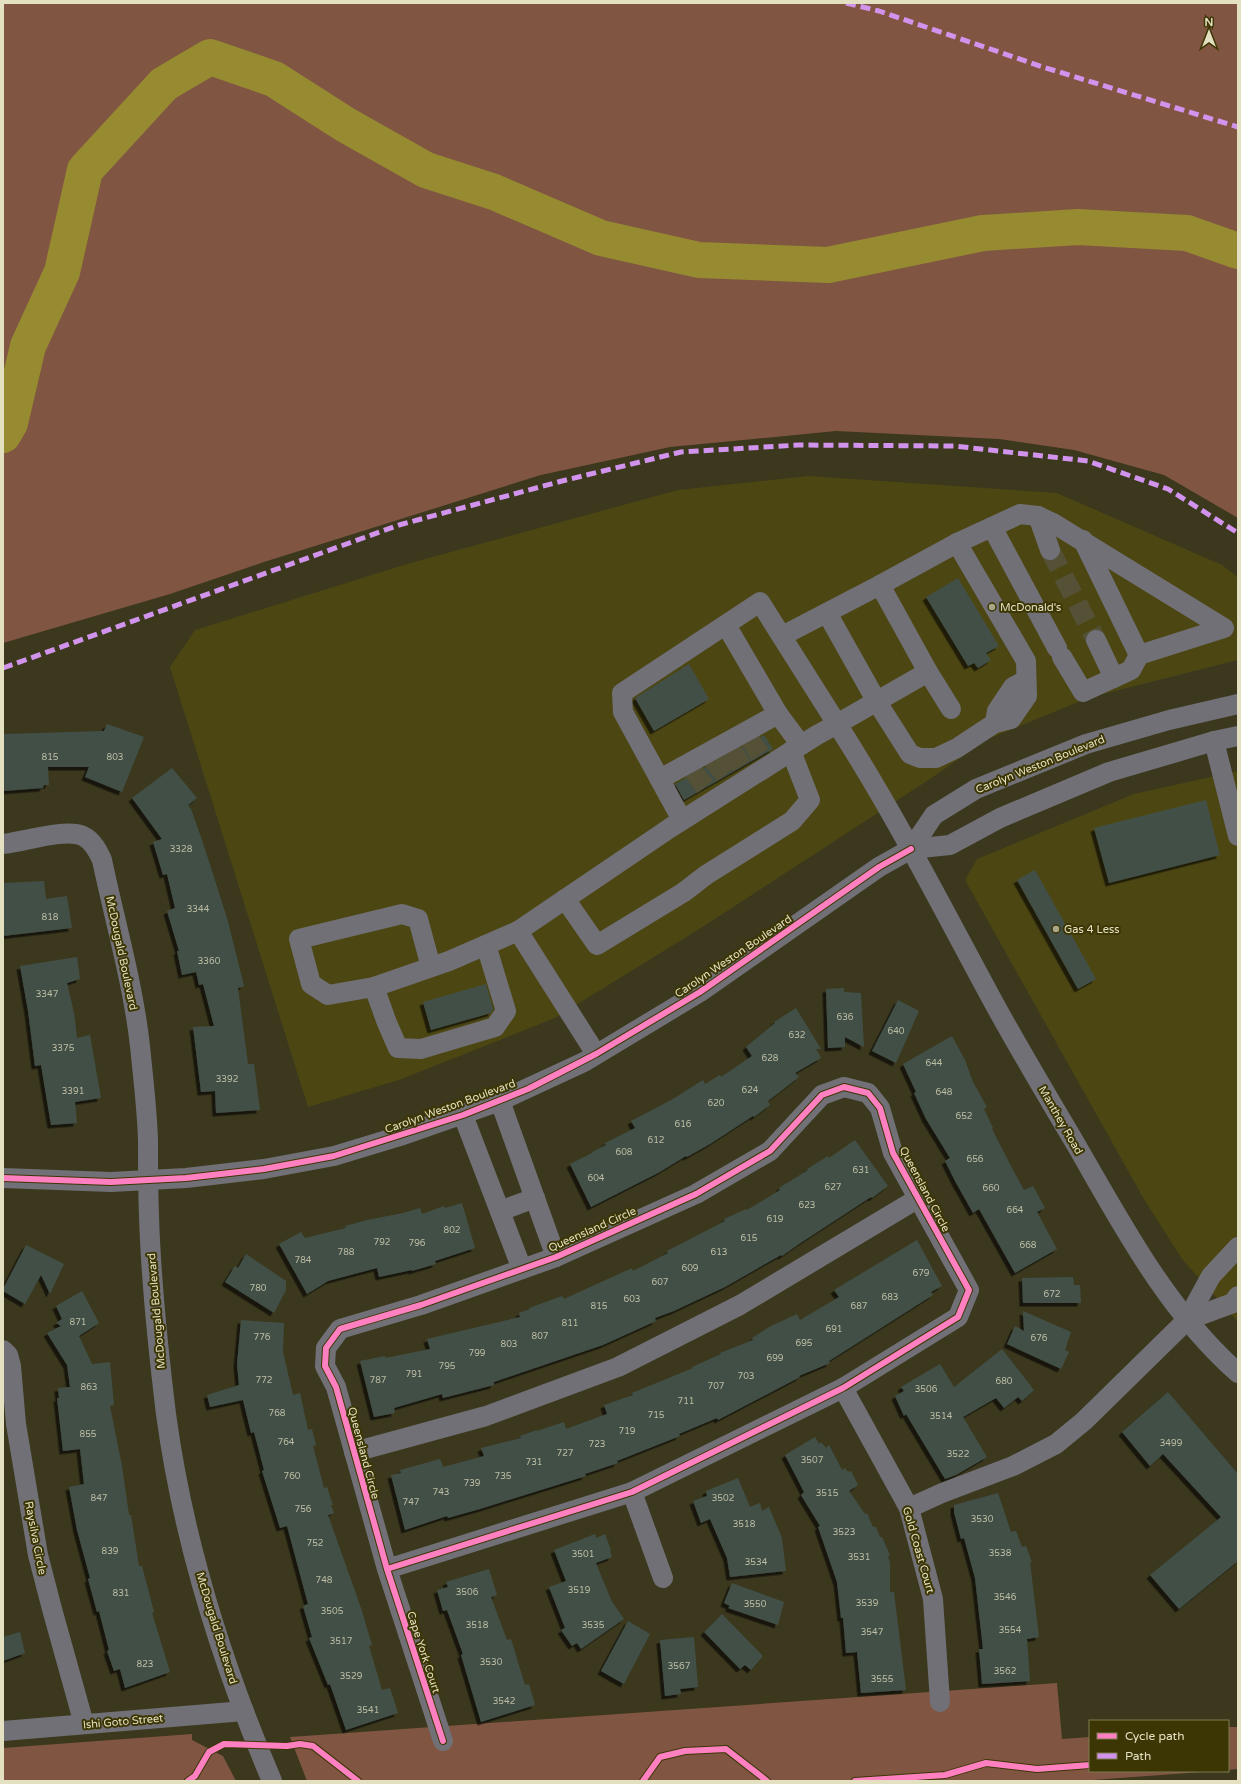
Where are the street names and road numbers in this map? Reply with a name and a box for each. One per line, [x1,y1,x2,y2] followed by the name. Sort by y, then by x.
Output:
[974,733,1107,796] street label: Carolyn Weston Boulevard
[103,895,140,1011] street label: McDougald Boulevard
[672,912,794,1000] street label: Carolyn Weston Boulevard
[383,1077,517,1136] street label: Carolyn Weston Boulevard
[1036,1084,1085,1157] street label: Manthey Road
[897,1144,953,1234] street label: Queensland Circle
[546,1204,638,1255] street label: Queensland Circle
[145,1252,168,1369] street label: McDougald Boulevard
[345,1406,382,1501] street label: Queensland Circle
[22,1500,49,1576] street label: Raysilva Circle
[900,1505,937,1595] street label: Gold Coast Court
[193,1571,240,1686] street label: McDougald Boulevard
[404,1610,443,1695] street label: Cape York Court
[82,1712,164,1731] street label: Ishi Goto Street

